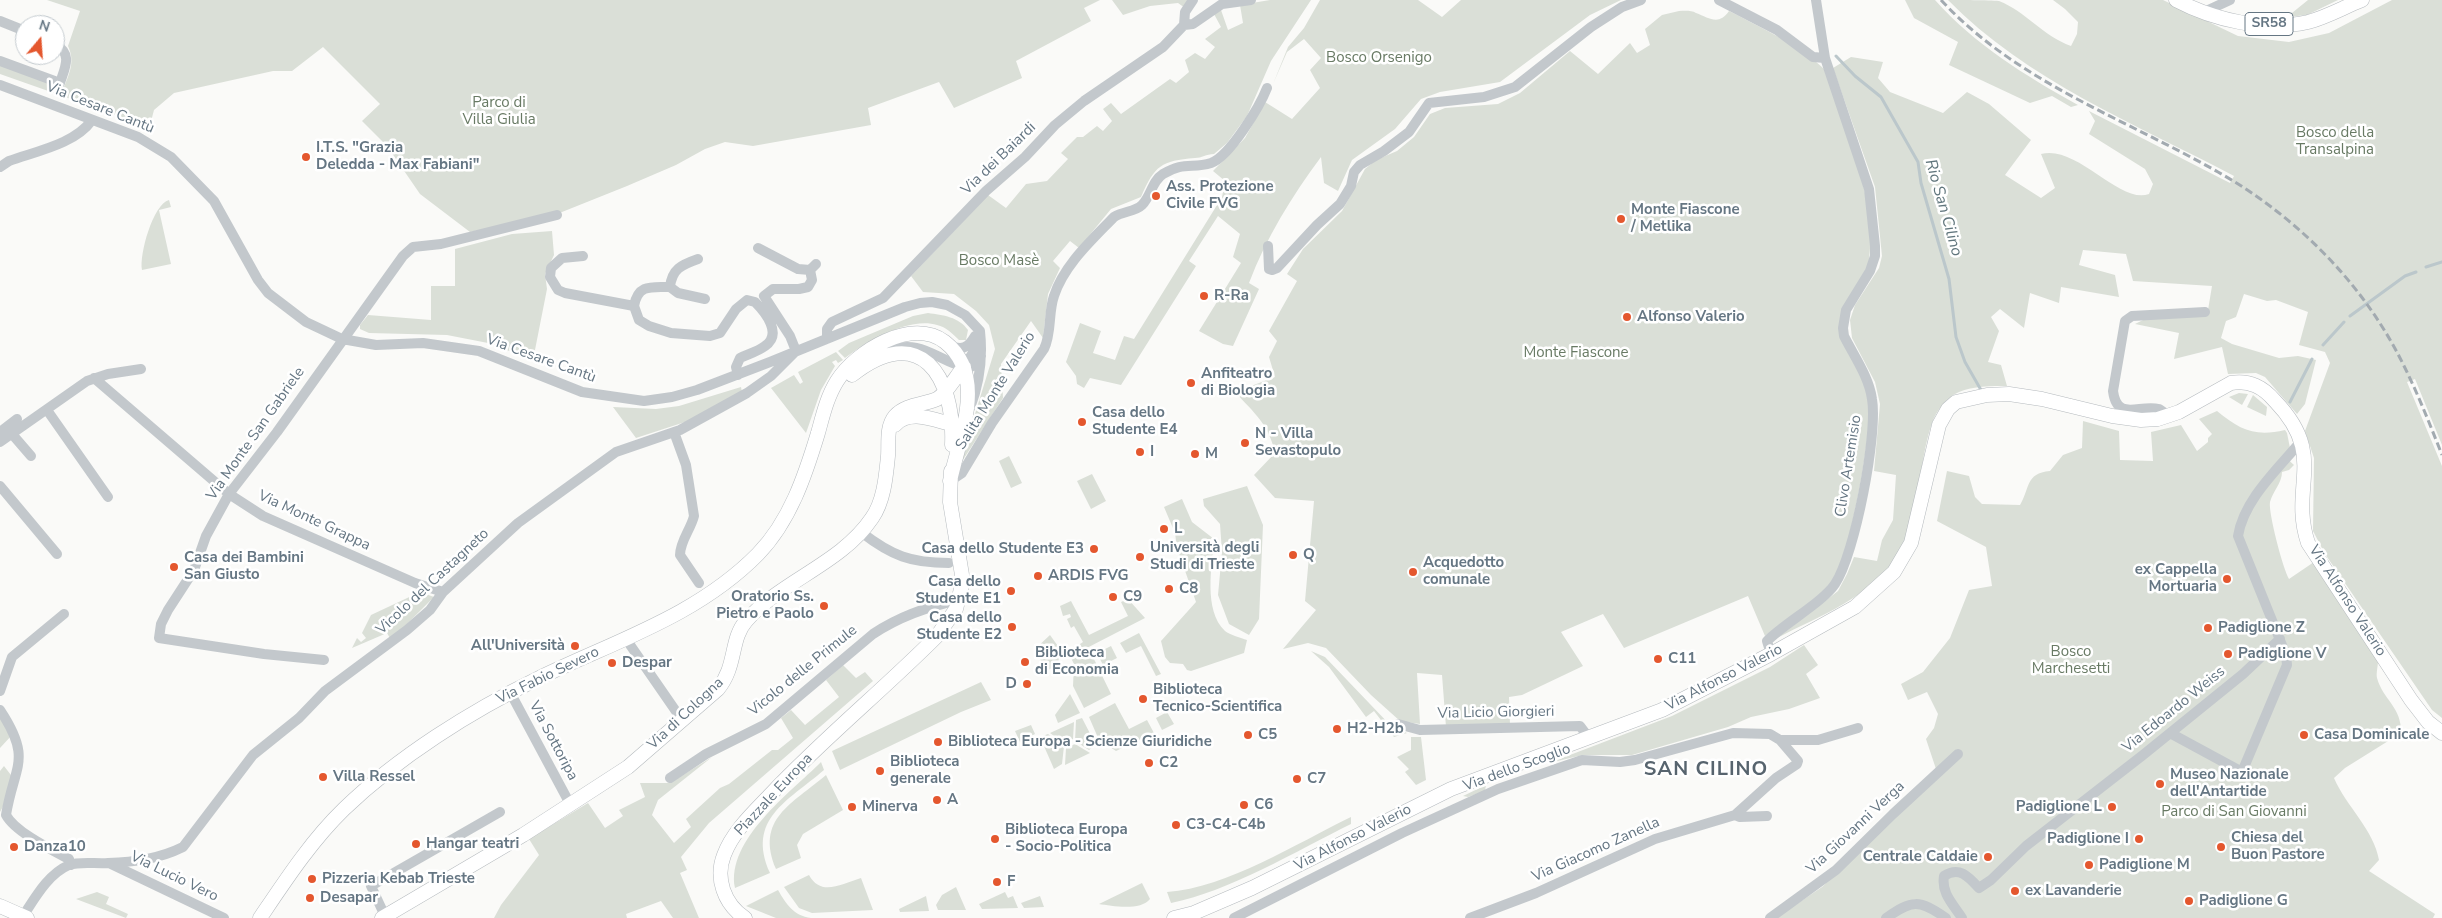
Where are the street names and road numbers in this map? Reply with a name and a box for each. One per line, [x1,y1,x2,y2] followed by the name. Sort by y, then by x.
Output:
[2245,12,2293,36] road number: SR58
[43,78,157,138] street label: Via Cesare Cantù
[958,119,1040,199] street label: Via dei Baiardi
[952,329,1040,453] street label: Salita Monte Valerio
[484,331,598,387] street label: Via Cesare Cantù
[203,364,309,504] street label: Via Monte San Gabriele
[1832,414,1866,518] street label: Clivo Artemisio
[255,487,373,555] street label: Via Monte Grappa
[373,525,493,639] street label: Vicolo del Castagneto
[2304,542,2390,660] street label: Via Alfonso Valerio
[745,622,861,720] street label: Vicolo delle Primule
[1662,641,1786,715] street label: Via Alfonso Valerio
[494,643,602,709] street label: Via Fabio Severo
[2119,663,2229,757] street label: Via Edoardo Weiss
[644,674,728,754] street label: Via di Cologna
[525,698,581,784] street label: Via Sottoripa
[1437,703,1555,723] street label: Via Licio Giorgieri
[1461,740,1573,796] street label: Via dello Scoglio
[731,750,817,840] street label: Piazzale Europa
[1803,778,1909,878] street label: Via Giovanni Verga
[1291,801,1415,875] street label: Via Alfonso Valerio
[1529,814,1663,886] street label: Via Giacomo Zanella
[127,848,221,906] street label: Via Lucio Vero

